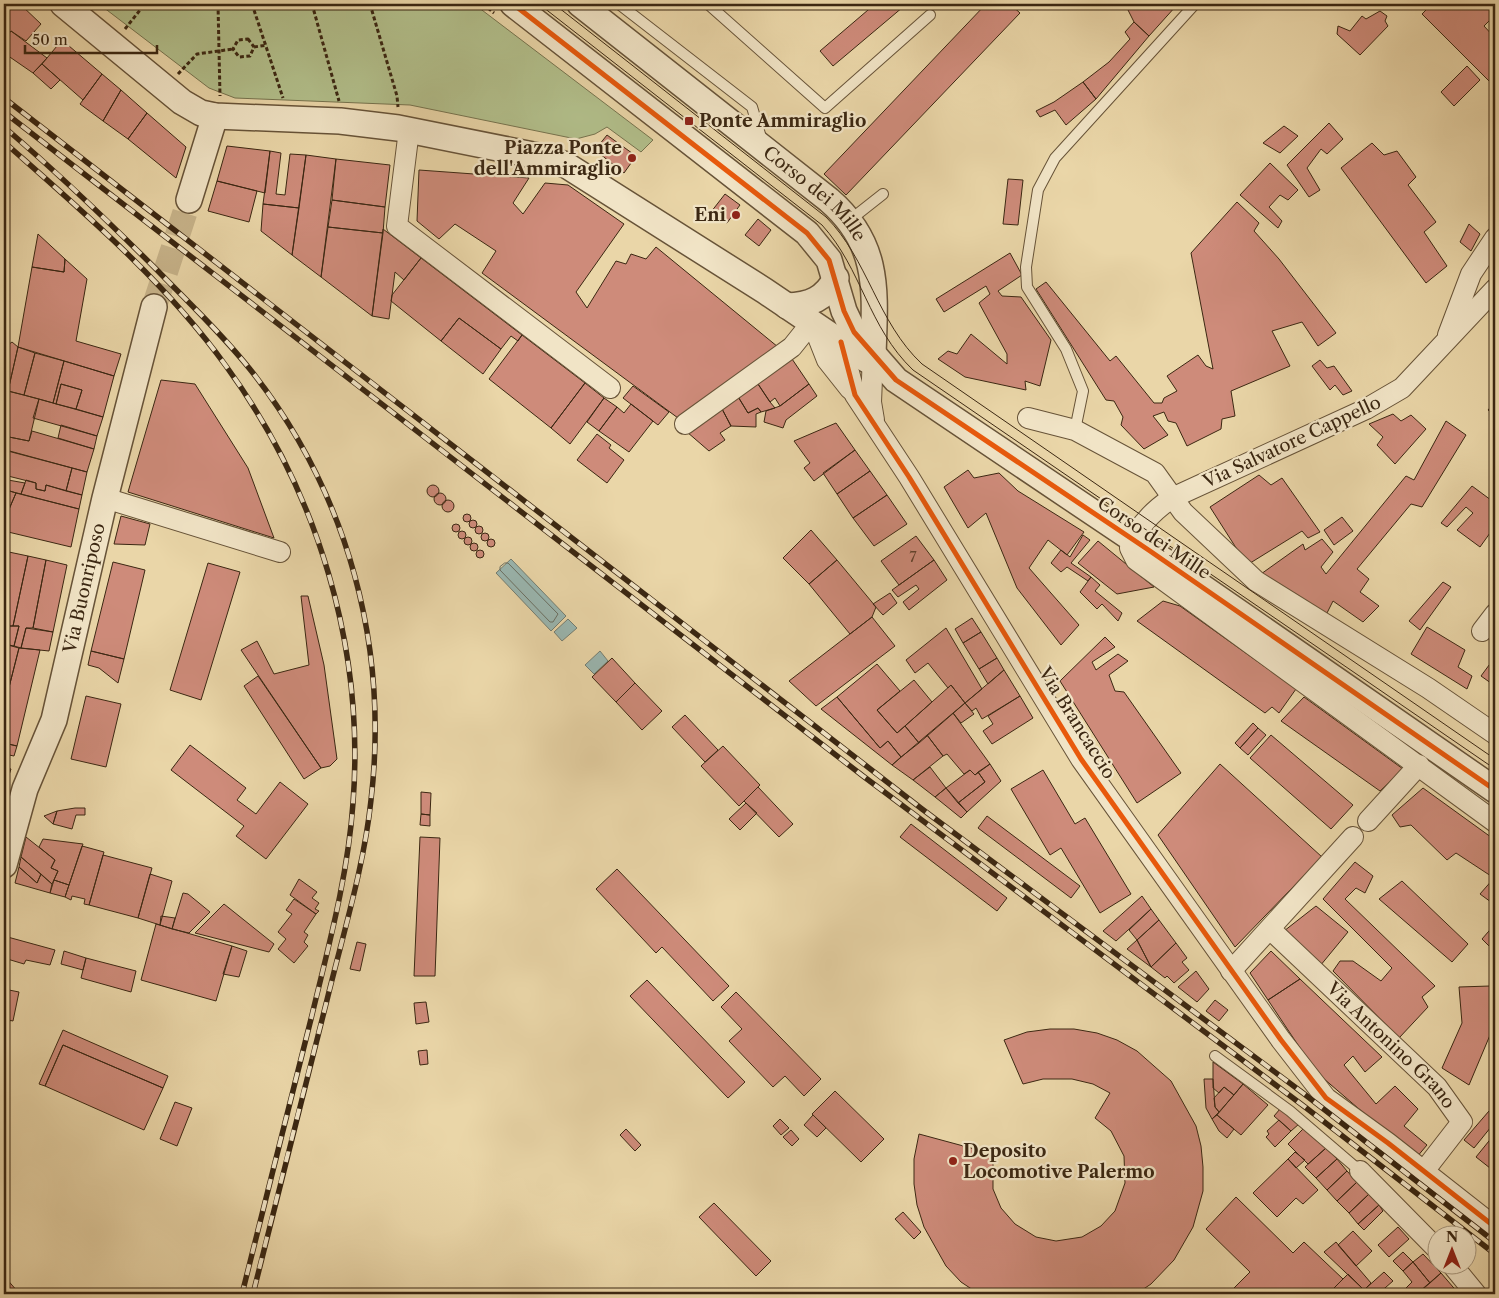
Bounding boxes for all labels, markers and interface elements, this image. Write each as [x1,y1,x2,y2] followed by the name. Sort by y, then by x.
[25,22,158,54] scale bar
[32,30,68,49] text: 50 m
[699,110,866,132] place label: Ponte Ammiraglio
[683,115,695,127] marker: Ponte Ammiraglio
[474,137,622,180] place label: Piazza Ponte dell'Ammiraglio
[759,141,871,245] street label: Corso dei Mille
[626,152,638,164] marker: Piazza Ponte dell'Ammiraglio
[694,204,727,226] place label: Eni
[730,209,742,221] marker: Eni
[1199,391,1384,493] street label: Via Salvatore Cappello
[1093,492,1215,584] street label: Corso dei Mille
[58,521,110,656] street label: Via Buonriposo
[909,547,917,566] house number: 7
[1033,662,1120,783] street label: Via Brancaccio
[1321,977,1460,1113] street label: Via Antonino Grano
[963,1140,1155,1183] place label: Deposito Locomotive Palermo
[947,1155,959,1167] marker: Deposito Locomotive Palermo
[1426,1226,1476,1276] north arrow
[1446,1228,1458,1246] text: N

